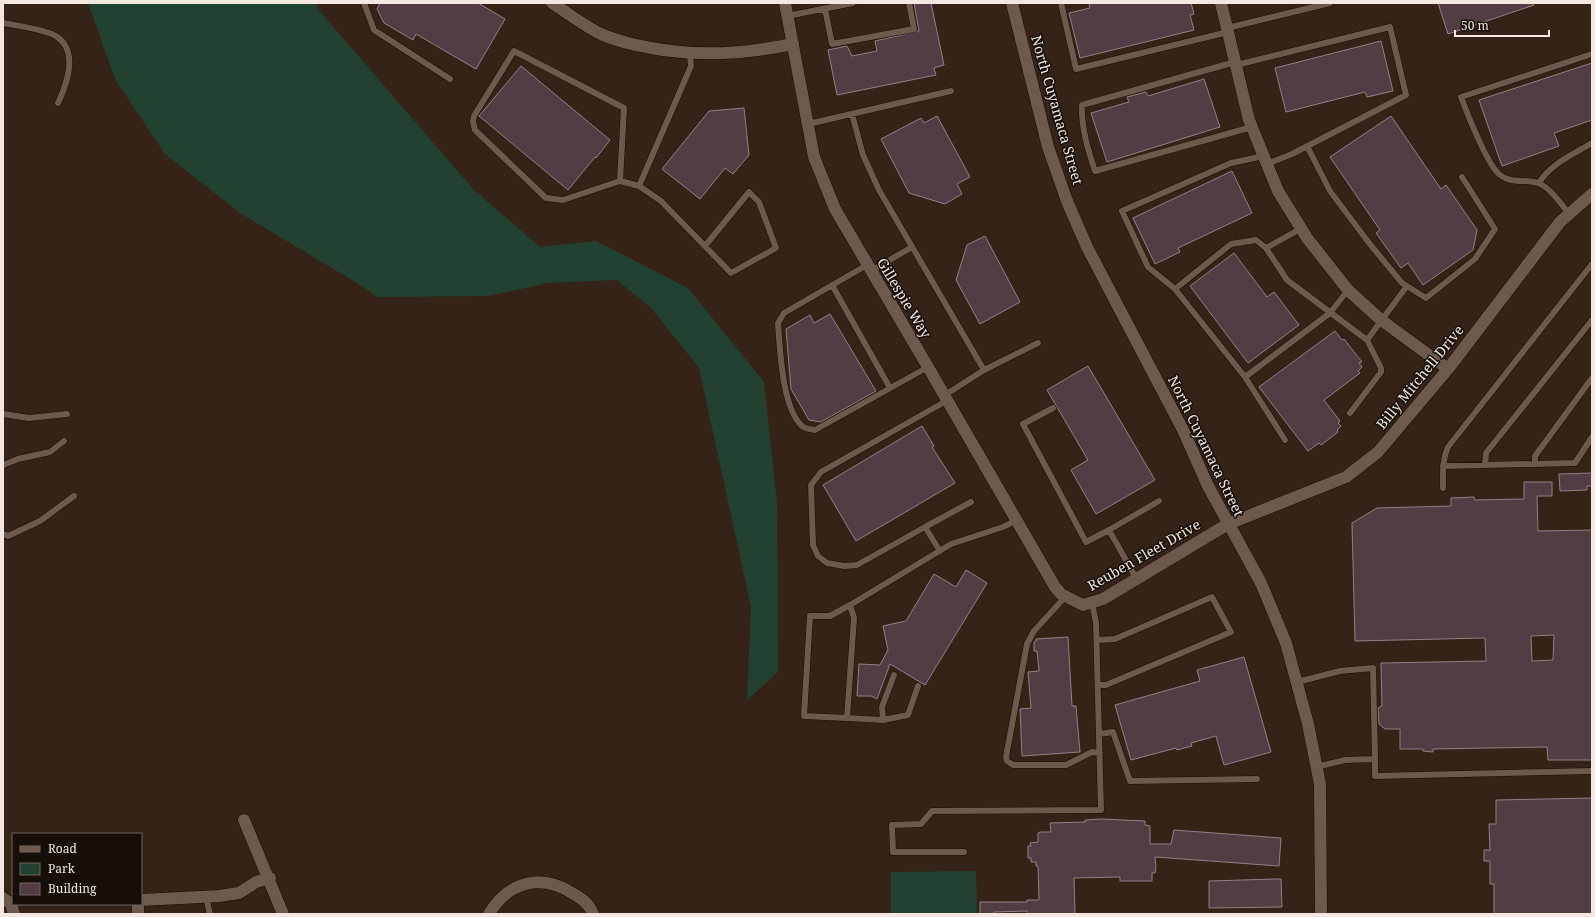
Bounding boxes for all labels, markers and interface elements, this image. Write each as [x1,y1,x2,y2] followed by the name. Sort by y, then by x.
[1455,12,1549,38] scale bar
[1461,17,1489,34] text: 50 m
[1027,33,1088,187] street label: North Cuyamaca Street
[873,254,936,341] street label: Gillespie Way
[1372,321,1468,433] street label: Billy Mitchell Drive
[1164,372,1249,520] street label: North Cuyamaca Street
[1084,515,1204,595] street label: Reuben Fleet Drive
[12,833,142,905] legend
[48,840,78,857] text: Road
[48,860,76,877] text: Park
[48,880,97,897] text: Building

